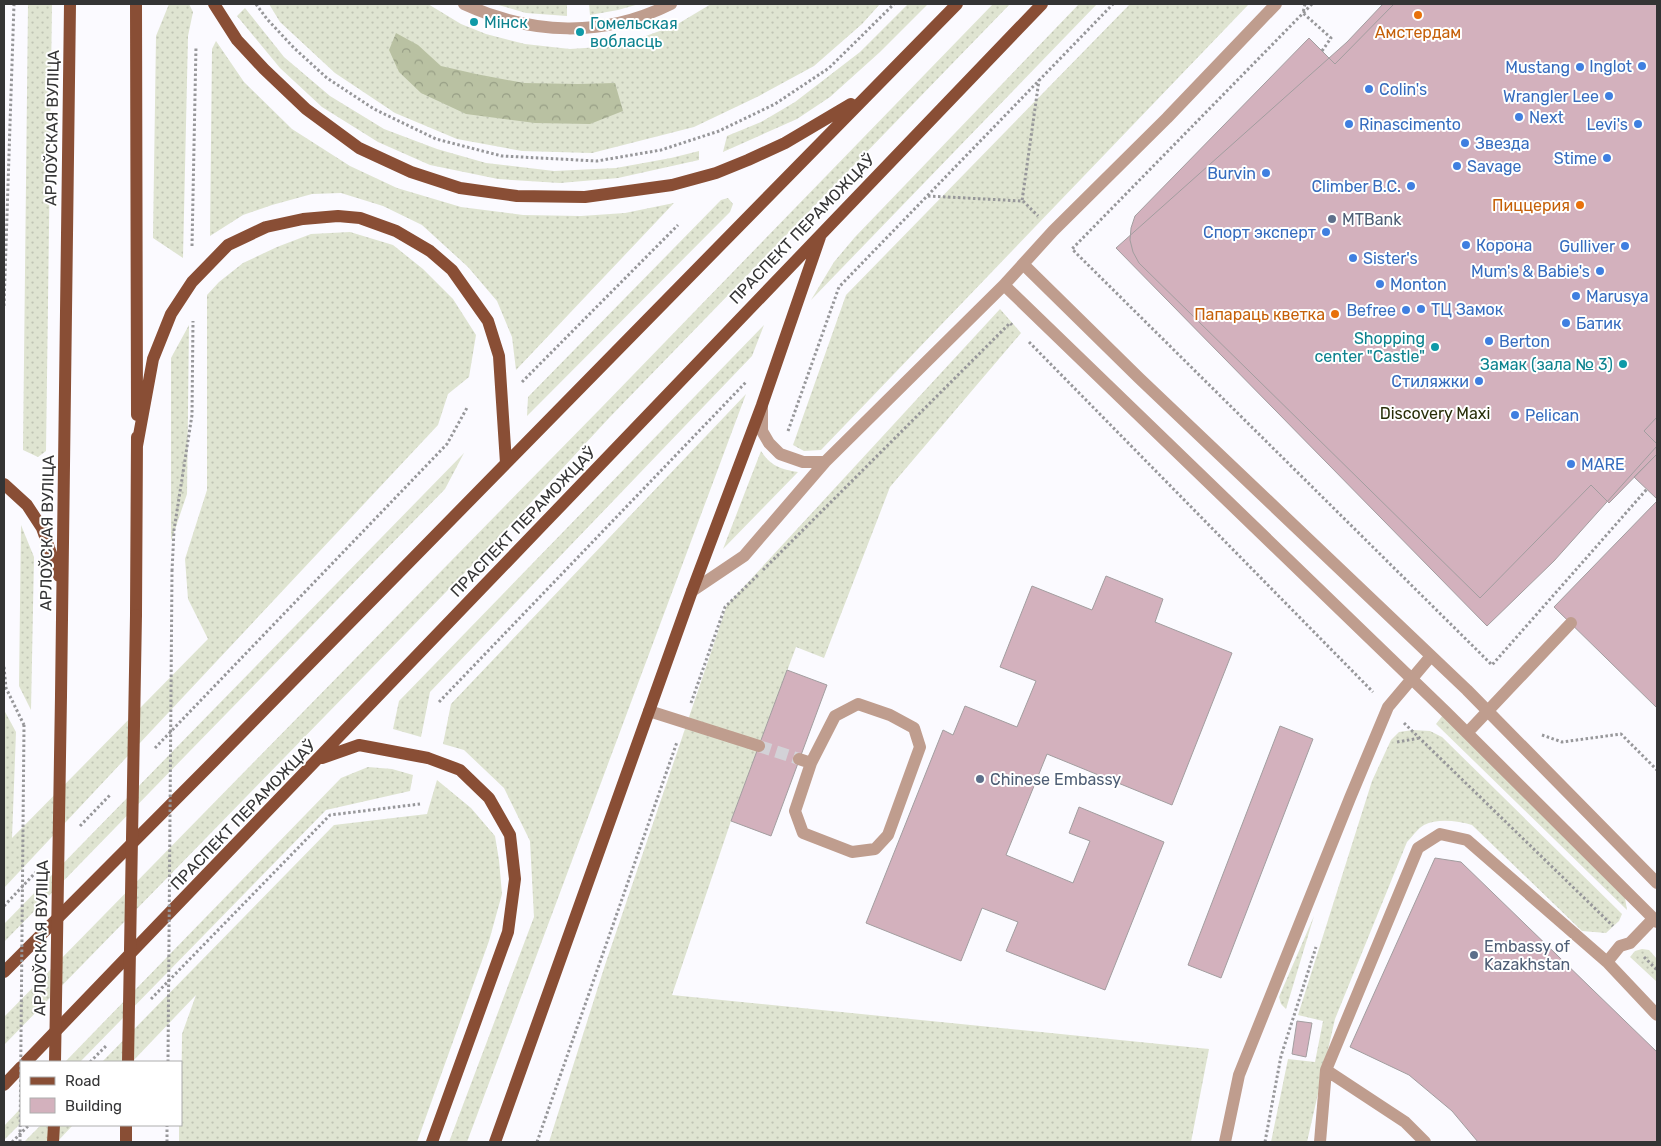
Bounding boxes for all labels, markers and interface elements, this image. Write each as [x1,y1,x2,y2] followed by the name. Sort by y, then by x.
[1412,9,1424,21] marker: Амстердам
[484,13,528,32] place label: Мінск
[590,14,678,51] place label: Гомельская вобласць
[468,16,480,28] marker: Мінск
[1375,23,1461,42] place label: Амстердам
[574,26,586,38] marker: Гомельская вобласць
[41,50,63,206] street label: АРЛОЎСКАЯ ВУЛІЦА
[1589,57,1632,76] place label: Inglot
[1505,58,1570,77] place label: Mustang
[1636,60,1648,72] marker: Inglot
[1574,61,1586,73] marker: Mustang
[1379,80,1427,99] place label: Colin's
[1363,83,1375,95] marker: Colin's
[1503,87,1599,106] place label: Wrangler Lee
[1603,90,1615,102] marker: Wrangler Lee
[1529,108,1564,127] place label: Next
[1513,111,1525,123] marker: Next
[1359,115,1461,134] place label: Rinascimento
[1586,115,1628,134] place label: Levi's
[1343,118,1355,130] marker: Rinascimento
[1632,118,1644,130] marker: Levi's
[1475,134,1530,153] place label: Звезда
[1459,137,1471,149] marker: Звезда
[1554,149,1597,168] place label: Stime
[725,150,879,308] street label: ПРАСПЕКТ ПЕРАМОЖЦАЎ
[1601,152,1613,164] marker: Stime
[1467,157,1522,176] place label: Savage
[1451,160,1463,172] marker: Savage
[1207,164,1256,183] place label: Burvin
[1260,167,1272,179] marker: Burvin
[1311,177,1401,196] place label: Climber B.C.
[1405,180,1417,192] marker: Climber B.C.
[1492,196,1570,215] place label: Пиццерия
[1574,199,1586,211] marker: Пиццерия
[1342,210,1402,229] place label: MTBank
[1326,213,1338,225] marker: MTBank
[1203,223,1316,242] place label: Спорт эксперт
[1320,226,1332,238] marker: Спорт эксперт
[1476,236,1532,255] place label: Корона
[1559,237,1615,256] place label: Gulliver
[1460,239,1472,251] marker: Корона
[1619,240,1631,252] marker: Gulliver
[1363,249,1418,268] place label: Sister's
[1347,252,1359,264] marker: Sister's
[1471,262,1590,281] place label: Mum's & Babie's
[1594,265,1606,277] marker: Mum's & Babie's
[1390,275,1447,294] place label: Monton
[1374,278,1386,290] marker: Monton
[1586,287,1648,306] place label: Marusya
[1570,290,1582,302] marker: Marusya
[1431,300,1504,319] place label: ТЦ Замок
[1346,301,1396,320] place label: Befree
[1415,303,1427,315] marker: ТЦ Замок
[1400,304,1412,316] marker: Befree
[1194,305,1325,324] place label: Папараць кветка
[1329,308,1341,320] marker: Папараць кветка
[1576,314,1622,333] place label: Батик
[1560,317,1572,329] marker: Батик
[1315,329,1425,366] place label: Shopping center "Castle"
[1499,332,1550,351] place label: Berton
[1483,335,1495,347] marker: Berton
[1429,341,1441,353] marker: Shopping center "Castle"
[1480,355,1613,374] place label: Замак (зала № 3)
[1617,358,1629,370] marker: Замак (зала № 3)
[1391,372,1469,391] place label: Стиляжки
[1473,375,1485,387] marker: Стиляжки
[1380,404,1490,423] park label: Discovery Maxi
[1525,406,1579,425] place label: Pelican
[1509,409,1521,421] marker: Pelican
[446,443,600,601] street label: ПРАСПЕКТ ПЕРАМОЖЦАЎ
[36,455,58,611] street label: АРЛОЎСКАЯ ВУЛІЦА
[1581,455,1625,474] place label: MARE
[1565,458,1577,470] marker: MARE
[166,736,320,894] street label: ПРАСПЕКТ ПЕРАМОЖЦАЎ
[990,770,1121,789] place label: Chinese Embassy
[974,773,986,785] marker: Chinese Embassy
[30,860,52,1016] street label: АРЛОЎСКАЯ ВУЛІЦА
[1484,937,1571,974] place label: Embassy of Kazakhstan
[1468,949,1480,961] marker: Embassy of Kazakhstan
[20,1061,182,1126] legend
[65,1072,101,1090] text: Road
[65,1097,122,1115] text: Building

